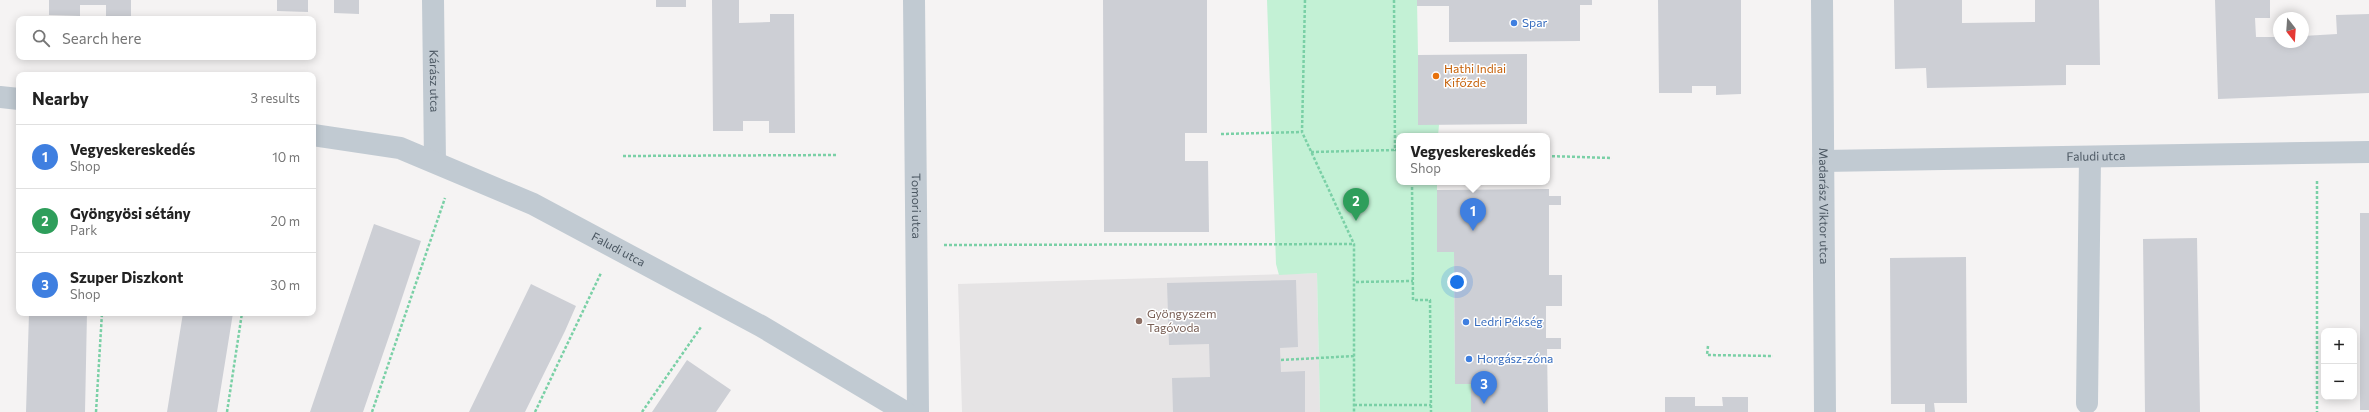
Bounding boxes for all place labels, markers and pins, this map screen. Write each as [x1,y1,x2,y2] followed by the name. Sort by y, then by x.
[1522,15,1547,29] place label: Spar
[1509,18,1519,28] marker: Spar
[1444,61,1506,89] place label: Hathi Indiai Kifőzde
[1431,71,1441,81] marker: Hathi Indiai Kifőzde
[1343,188,1369,221] pin: 2
[1460,198,1486,231] pin: 1
[1147,306,1216,334] place label: Gyöngyszem Tagóvoda
[1474,314,1543,328] place label: Ledri Pékség
[1134,316,1144,326] marker: Gyöngyszem Tagóvoda
[1461,317,1471,327] marker: Ledri Pékség
[1477,351,1553,365] place label: Horgász-zóna
[1464,354,1474,364] marker: Horgász-zóna
[1471,371,1497,404] pin: 3

